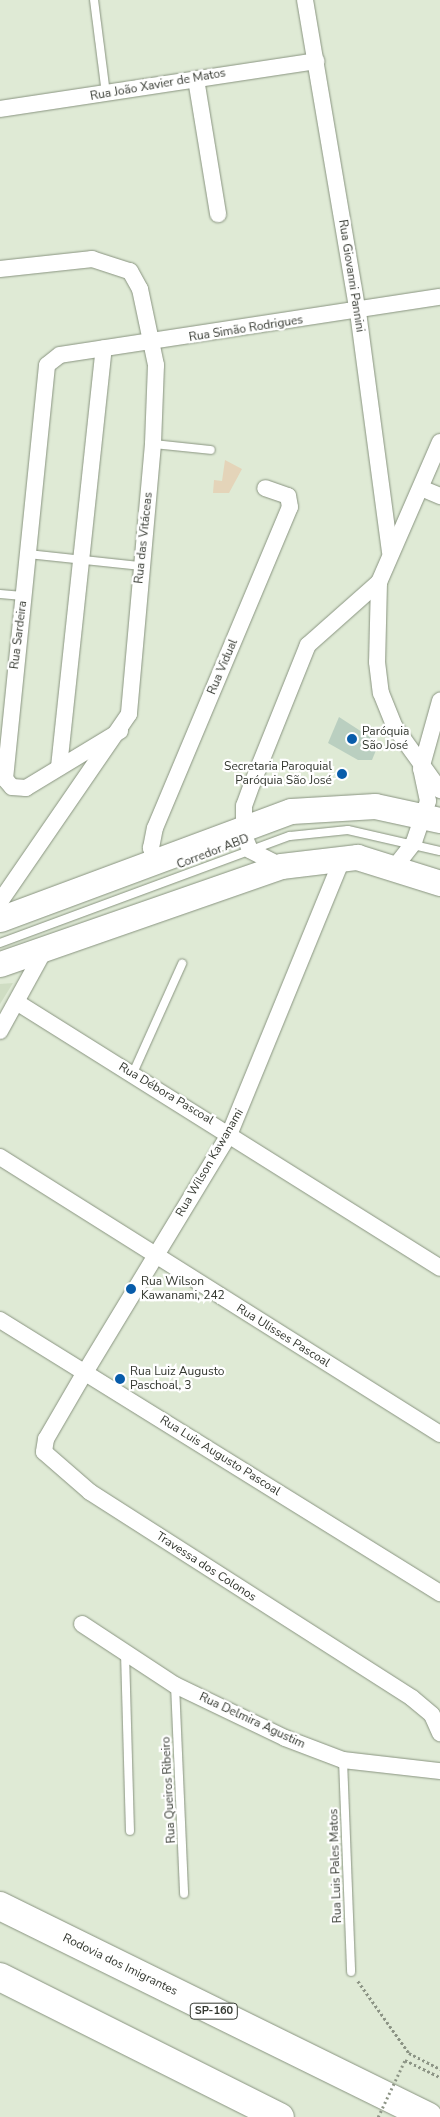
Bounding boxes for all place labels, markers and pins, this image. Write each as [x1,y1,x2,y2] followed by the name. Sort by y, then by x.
[362,725,409,753] place label: Paróquia São José
[346,733,358,745] marker: Paróquia São José
[224,760,332,788] place label: Secretaria Paroquial Paróquia São José
[336,768,348,780] marker: Secretaria Paroquial Paróquia São José
[141,1275,225,1303] place label: Rua Wilson Kawanami, 242
[125,1283,137,1295] marker: Rua Wilson Kawanami, 242
[130,1365,225,1393] place label: Rua Luiz Augusto Paschoal, 3
[114,1373,126,1385] marker: Rua Luiz Augusto Paschoal, 3

